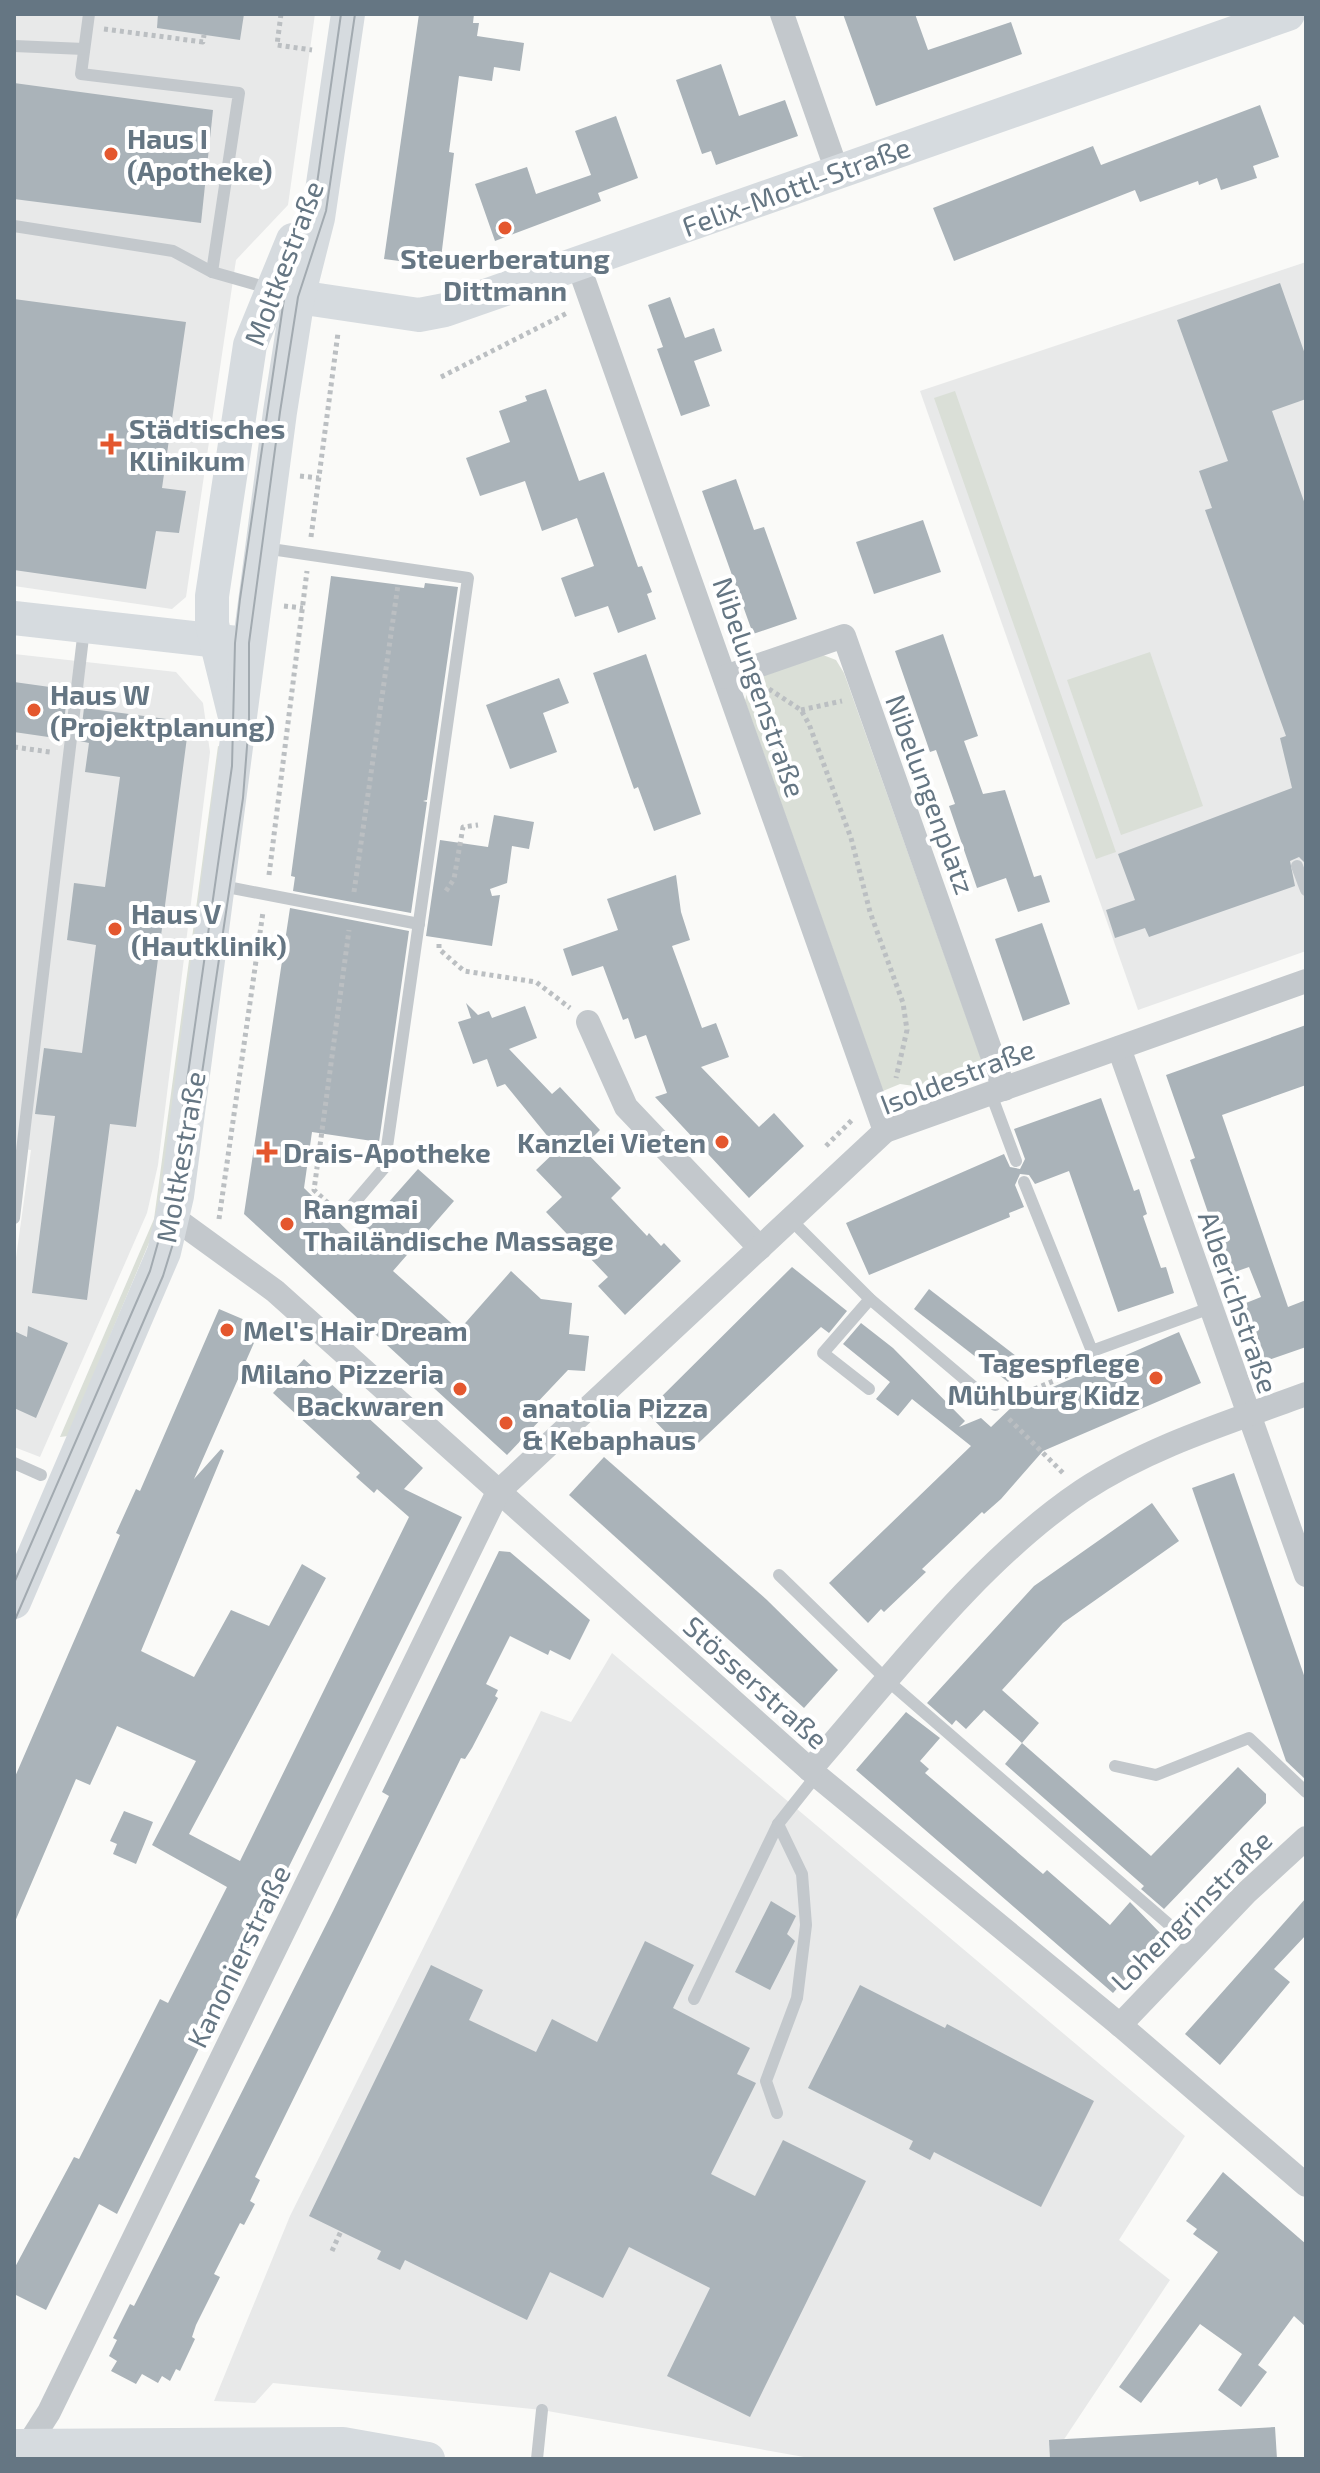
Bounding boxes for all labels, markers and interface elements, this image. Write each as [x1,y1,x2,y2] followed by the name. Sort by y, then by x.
[127,121,273,187] place label: Haus I (Apotheke)
[677,129,915,243] street label: Felix-Mottl-Straße
[102,145,120,163] marker: Haus I (Apotheke)
[236,176,330,350] street label: Moltkestraße
[496,219,514,237] marker: Steuerberatung Dittmann
[400,241,610,307] place label: Steuerberatung Dittmann
[129,411,285,477] place label: Städtisches Klinikum
[100,433,122,455] marker: Städtisches Klinikum
[706,573,814,801] street label: Nibelungenstraße
[50,677,275,743] place label: Haus W (Projektplanung)
[879,690,983,898] street label: Nibelungenplatz
[25,701,43,719] marker: Haus W (Projektplanung)
[131,896,287,962] place label: Haus V (Hautklinik)
[106,920,124,938] marker: Haus V (Hautklinik)
[875,1031,1039,1121] street label: Isoldestraße
[148,1069,212,1245] street label: Moltkestraße
[517,1125,706,1159] place label: Kanzlei Vieten
[713,1133,731,1151] marker: Kanzlei Vieten
[283,1135,491,1169] place label: Drais-Apotheke
[258,1143,276,1161] marker: Drais-Apotheke
[303,1191,614,1257] place label: Rangmai Thailändische Massage
[1192,1207,1286,1397] street label: Alberichstraße
[278,1215,296,1233] marker: Rangmai Thailändische Massage
[243,1313,468,1347] place label: Mel's Hair Dream
[218,1321,236,1339] marker: Mel's Hair Dream
[947,1345,1140,1411] place label: Tagespflege Mühlburg Kidz
[240,1356,444,1422] place label: Milano Pizzeria Backwaren
[1147,1369,1165,1387] marker: Tagespflege Mühlburg Kidz
[451,1380,469,1398] marker: Milano Pizzeria Backwaren
[522,1390,708,1456] place label: anatolia Pizza & Kebaphaus
[497,1414,515,1432] marker: anatolia Pizza & Kebaphaus
[677,1608,835,1756] street label: Stösserstraße
[1104,1823,1278,1997] street label: Lohengrinstraße
[179,1859,297,2053] street label: Kanonierstraße

